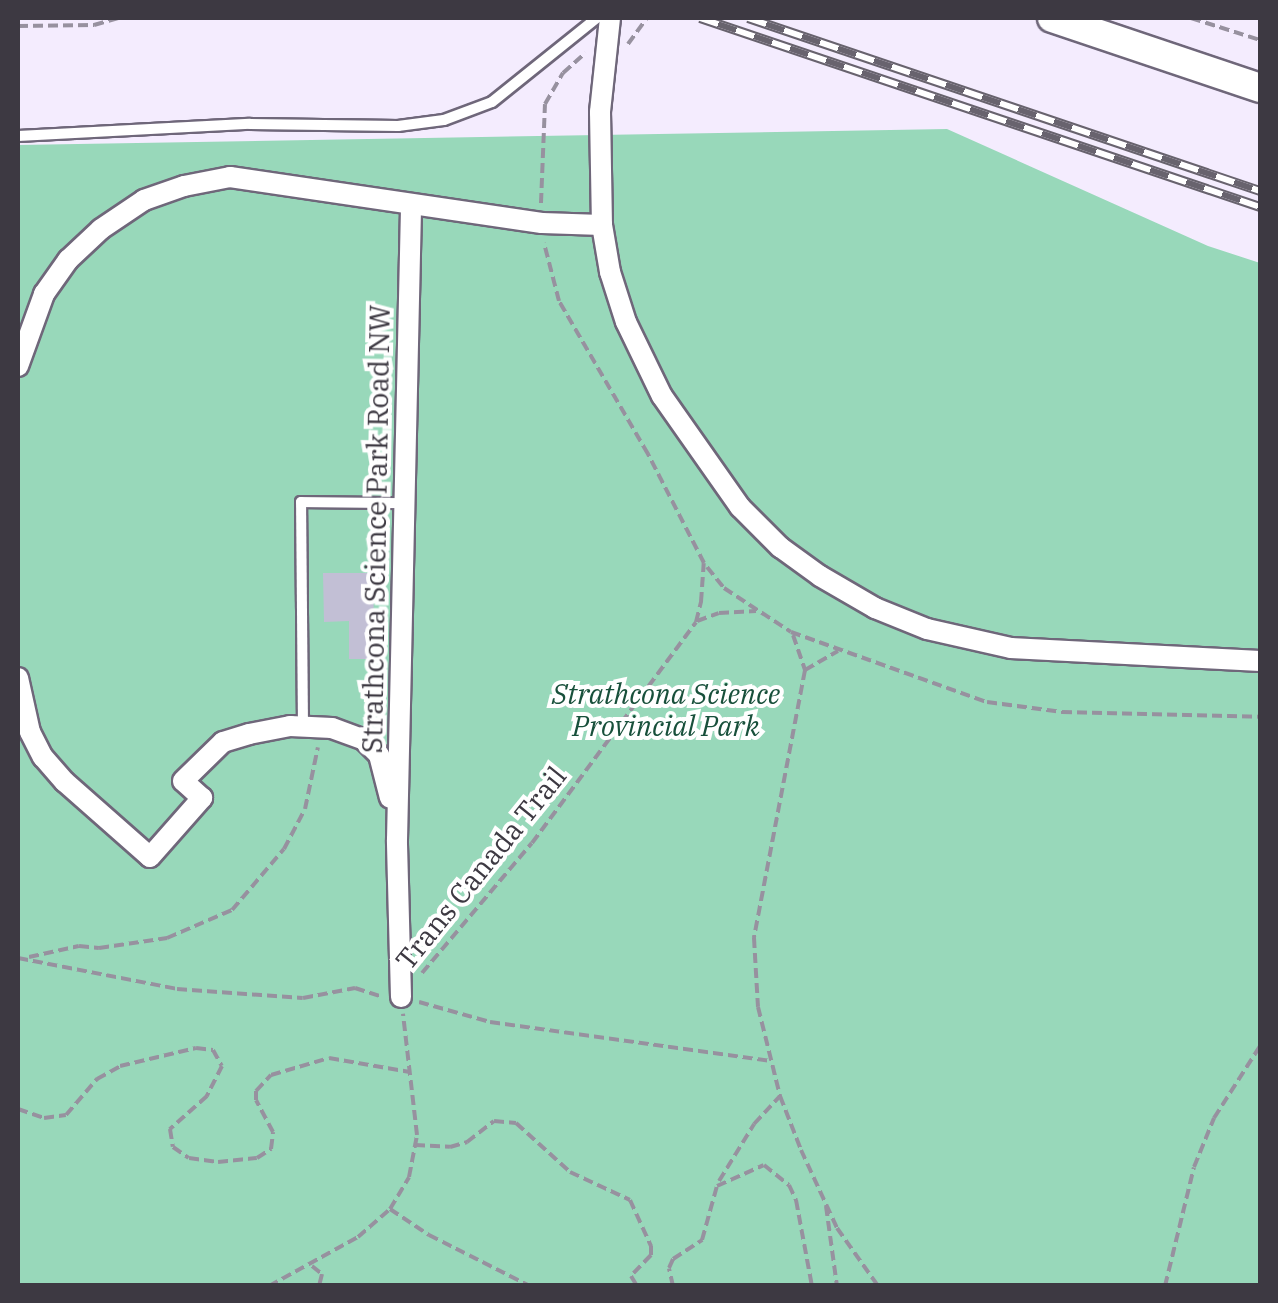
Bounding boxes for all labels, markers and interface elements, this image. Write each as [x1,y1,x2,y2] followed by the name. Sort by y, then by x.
[355,304,397,754] street label: Strathcona Science Park Road NW
[552,677,780,743] park label: Strathcona Science Provincial Park
[389,760,573,976] street label: Trans Canada Trail

